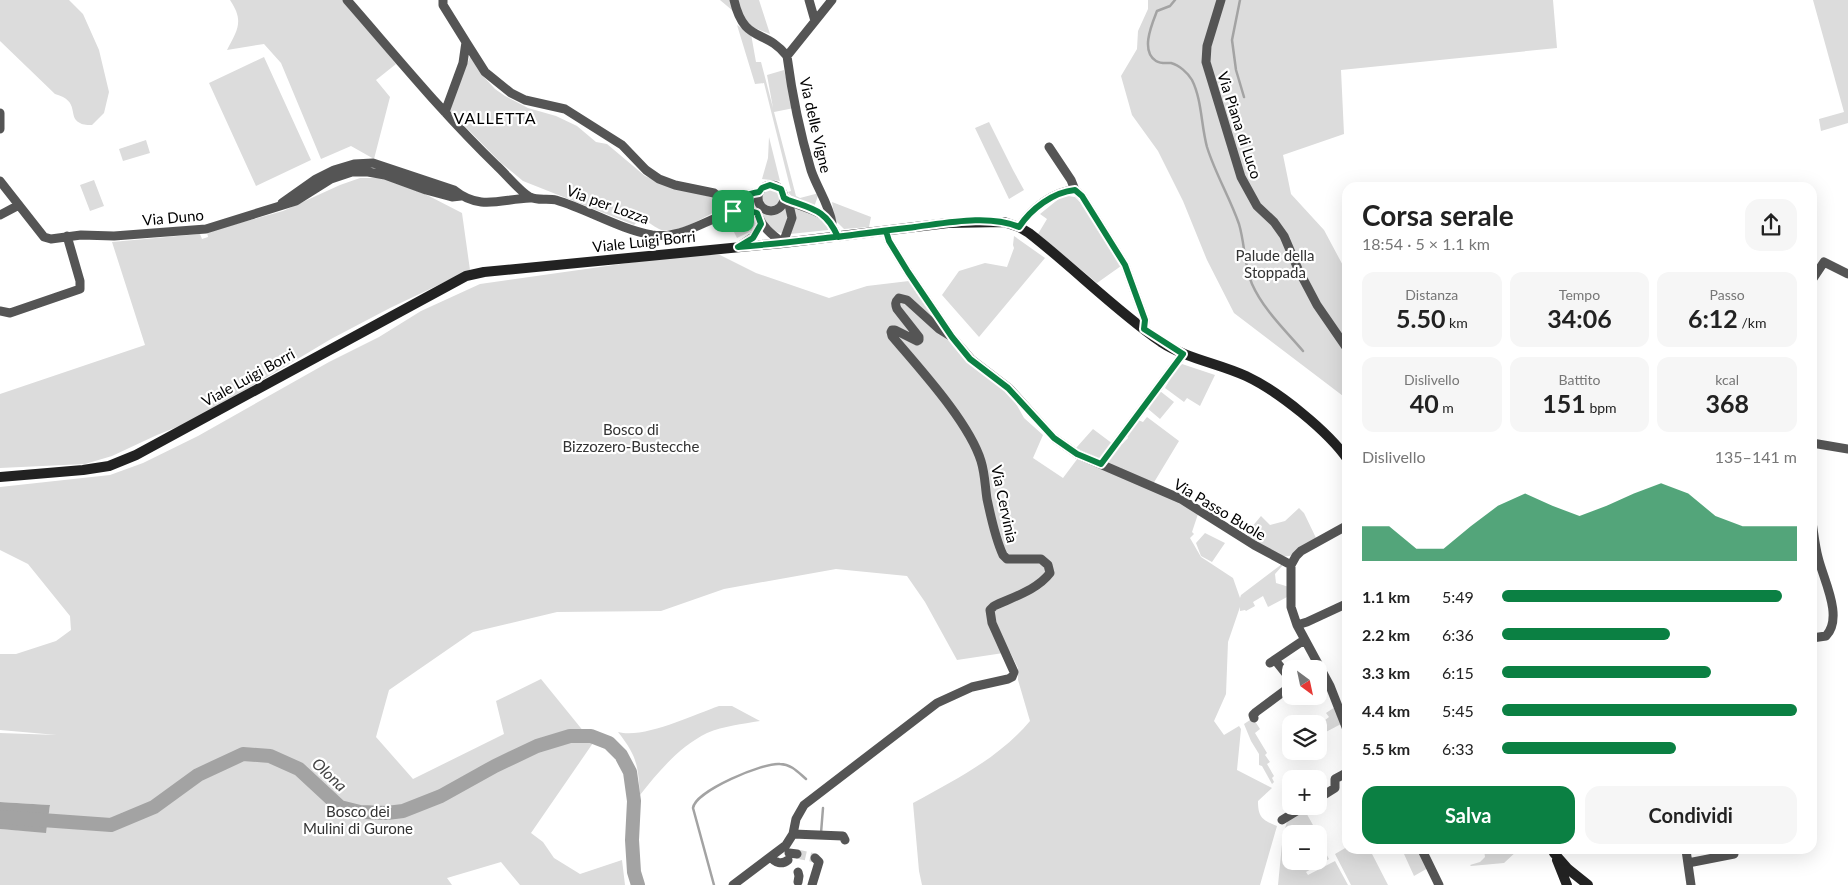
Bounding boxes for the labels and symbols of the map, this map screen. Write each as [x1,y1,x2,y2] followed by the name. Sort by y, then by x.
[1214,69,1266,181] street label: Via Piana di Luco
[796,75,836,175] street label: Via delle Vigne
[453,108,537,127] district label: VALLETTA
[564,181,652,227] street label: Via per Lozza
[712,190,754,232] pin
[142,205,204,229] street label: Via Duno
[592,227,696,255] street label: Viale Luigi Borri
[1235,246,1315,281] park label: Palude della Stoppada
[198,344,298,410] street label: Viale Luigi Borri
[563,420,699,455] park label: Bosco di Bizzozero-Bustecche
[988,463,1022,545] street label: Via Cervinia
[1171,474,1269,544] street label: Via Passo Buole
[1282,660,1328,705] north arrow
[309,753,351,795] water label: Olona
[303,802,413,837] park label: Bosco dei Mulini di Gurone

